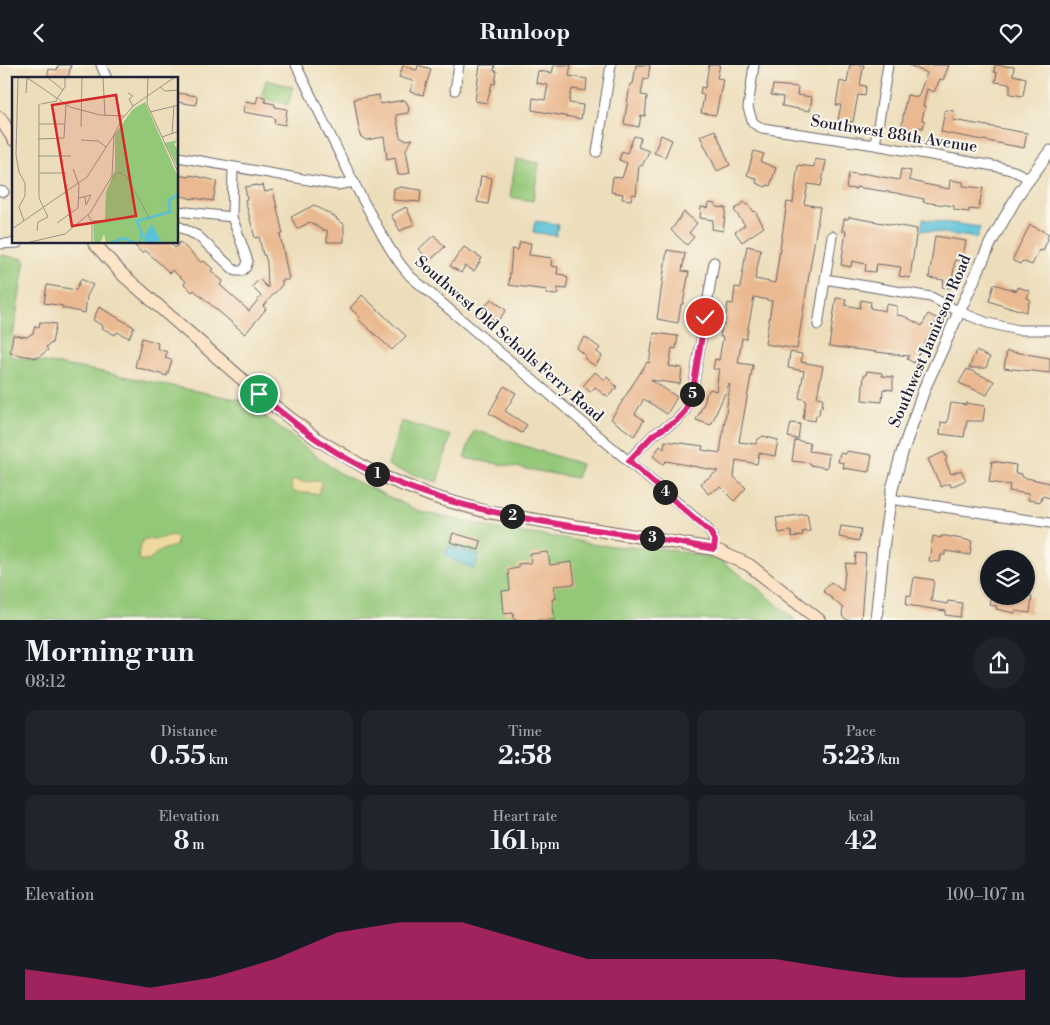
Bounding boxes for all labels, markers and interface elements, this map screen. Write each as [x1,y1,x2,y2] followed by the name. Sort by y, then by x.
[25,19,53,47] icon: back
[480,19,570,46] text: Runloop
[997,19,1025,47] icon: heart
[12,77,179,244] inset map
[809,111,979,157] street label: Southwest 88th Avenue
[411,252,607,426] street label: Southwest Old Scholls Ferry Road
[884,252,976,430] street label: Southwest Jamieson Road
[684,296,726,338] pin
[691,303,719,331] icon: check
[238,373,280,415] pin
[245,380,273,408] icon: arrive
[680,381,704,407] pin: 5
[688,385,697,403] text: 5
[364,461,390,487] pin: 1
[374,465,381,483] text: 1
[652,479,678,505] pin: 4
[661,483,670,501] text: 4
[500,503,524,529] pin: 2
[508,507,517,525] text: 2
[640,525,664,551] pin: 3
[648,529,657,547] text: 3
[980,550,1035,605] map controls
[980,550,1035,605] button: layers
[25,635,194,670] text: Morning run
[973,637,1025,689] button: share
[25,672,65,692] text: 08:12
[161,723,217,741] text: Distance
[508,723,542,741] text: Time
[846,723,876,741] text: Pace
[150,741,206,772] text: 0.55
[498,741,552,772] text: 2:58
[822,741,875,772] text: 5:23
[206,751,228,769] text: km
[875,751,900,769] text: /km
[159,808,219,826] text: Elevation
[493,808,557,826] text: Heart rate
[848,808,874,826] text: kcal
[173,826,189,857] text: 8
[490,826,528,857] text: 161
[845,826,877,857] text: 42
[189,836,205,854] text: m
[528,836,560,854] text: bpm
[25,885,94,905] text: Elevation
[947,885,1025,905] text: 100–107 m

